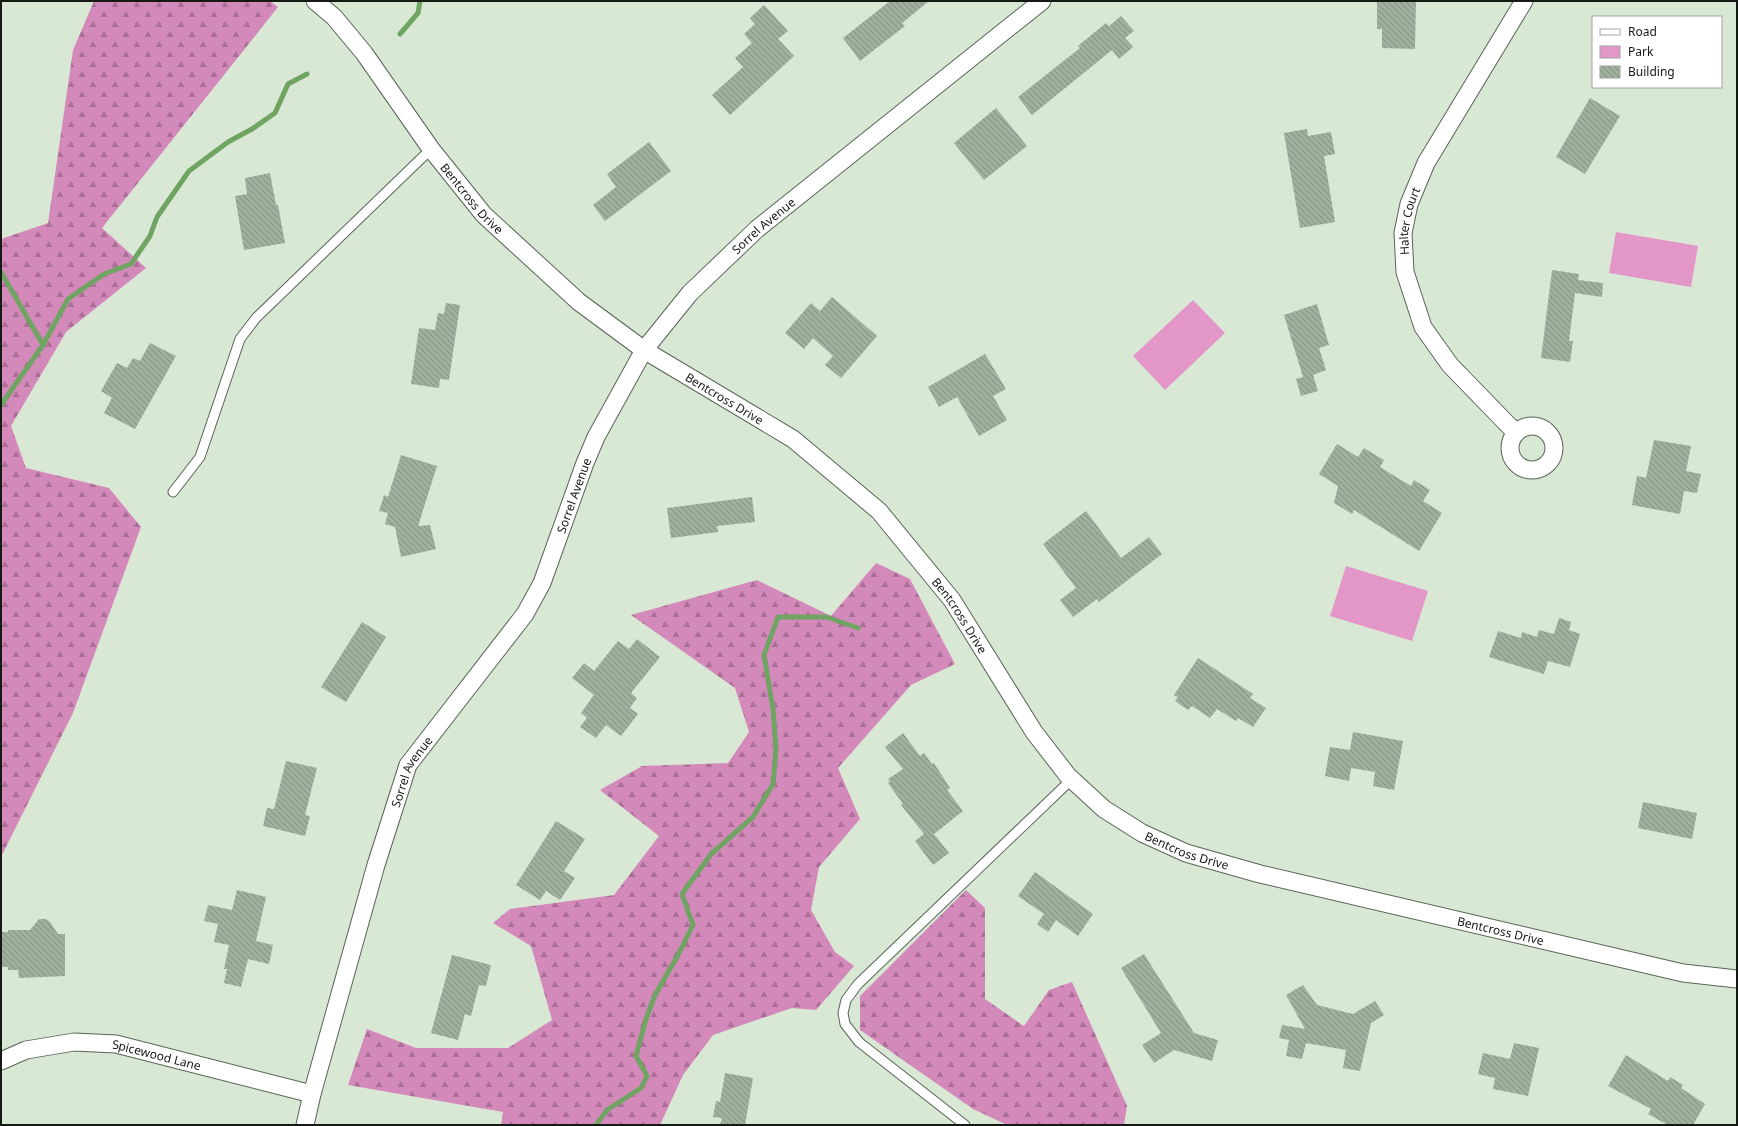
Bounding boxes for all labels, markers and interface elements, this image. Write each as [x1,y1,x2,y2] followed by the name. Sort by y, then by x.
[1592,16,1722,88] legend
[1628,23,1657,40] text: Road
[1628,43,1654,60] text: Park
[1628,63,1675,80] text: Building
[437,159,507,238] street label: Bentcross Drive
[1394,184,1424,255] street label: Halter Court
[728,193,799,257] street label: Sorrel Avenue
[682,368,767,428] street label: Bentcross Drive
[552,455,595,535] street label: Sorrel Avenue
[928,574,992,657] street label: Bentcross Drive
[387,732,436,809] street label: Sorrel Avenue
[1142,827,1231,873] street label: Bentcross Drive
[1456,912,1546,949] street label: Bentcross Drive
[112,1035,203,1074] street label: Spicewood Lane

